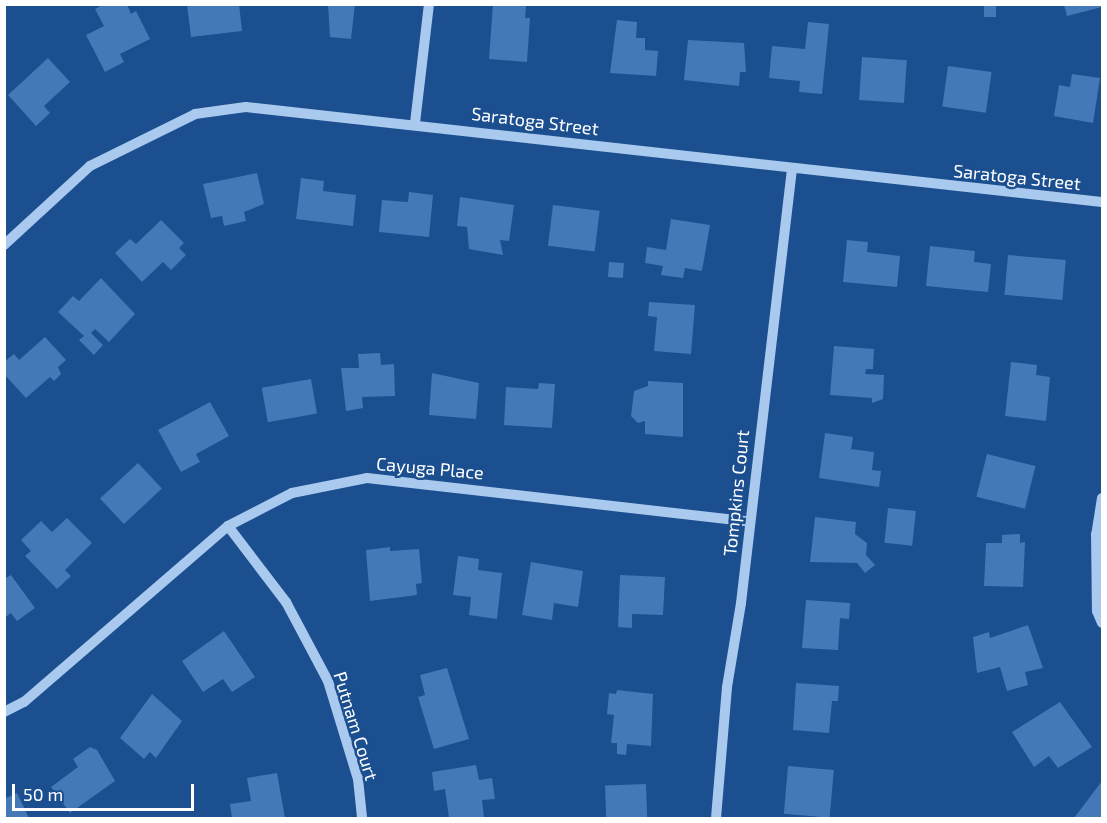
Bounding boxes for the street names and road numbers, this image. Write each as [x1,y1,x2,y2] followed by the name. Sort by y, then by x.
[470,102,600,140] street label: Saratoga Street
[952,160,1082,194] street label: Saratoga Street
[719,429,753,557] street label: Tompkins Court
[375,453,485,483] street label: Cayuga Place
[329,669,383,783] street label: Putnam Court

